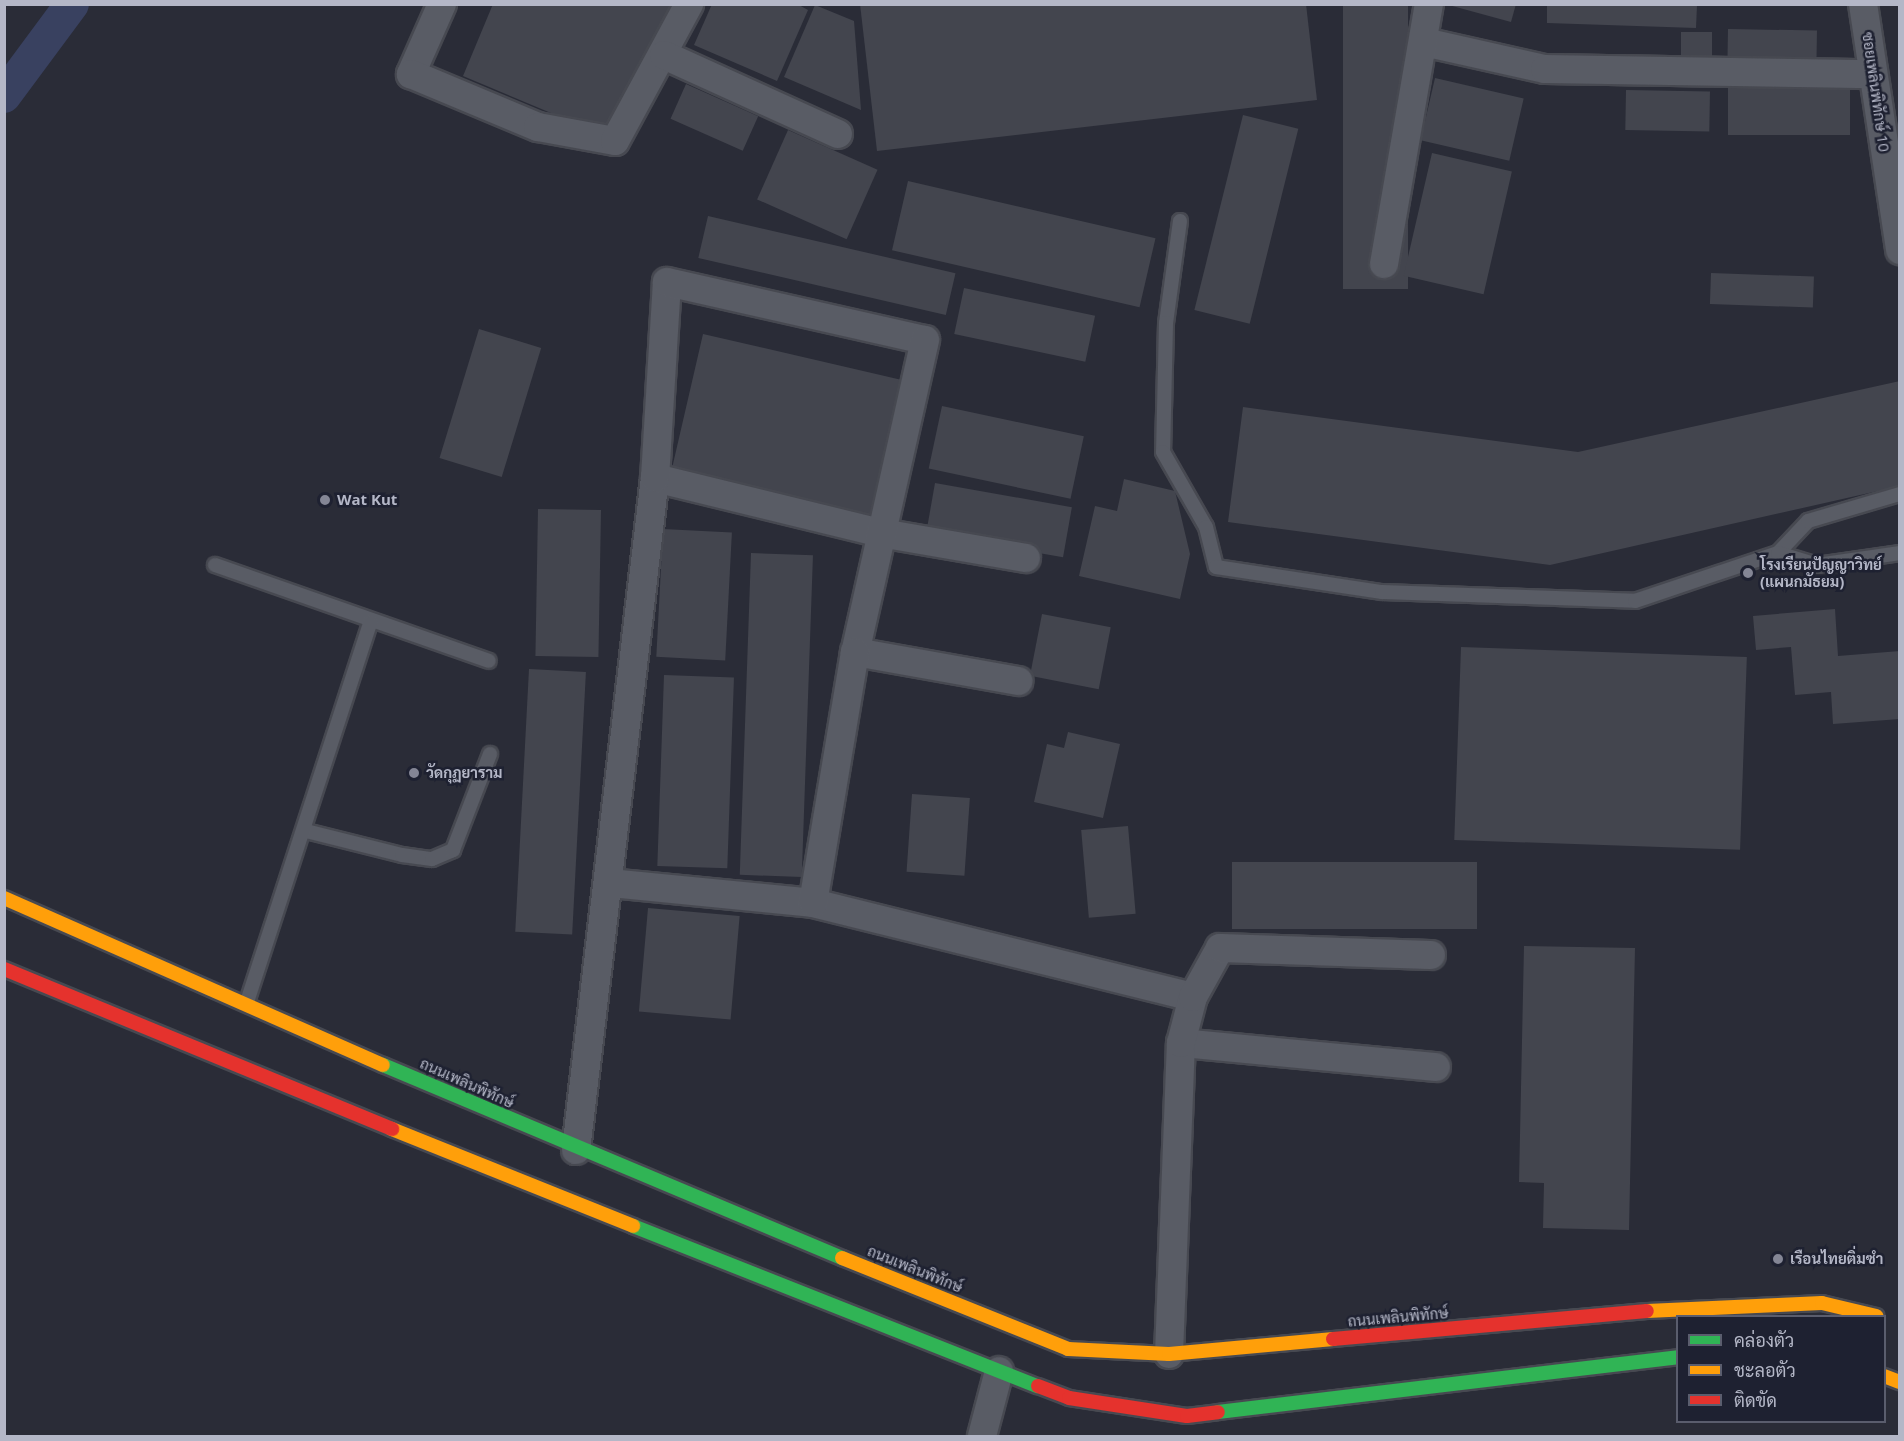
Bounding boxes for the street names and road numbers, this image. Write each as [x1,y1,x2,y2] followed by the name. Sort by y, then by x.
[1859,31,1893,153] street label: ซอยเพลินพิทักษ์ 10
[417,1054,517,1112] street label: ถนนเพลินพิทักษ์
[865,1242,965,1296] street label: ถนนเพลินพิทักษ์
[1347,1304,1449,1330] street label: ถนนเพลินพิทักษ์

